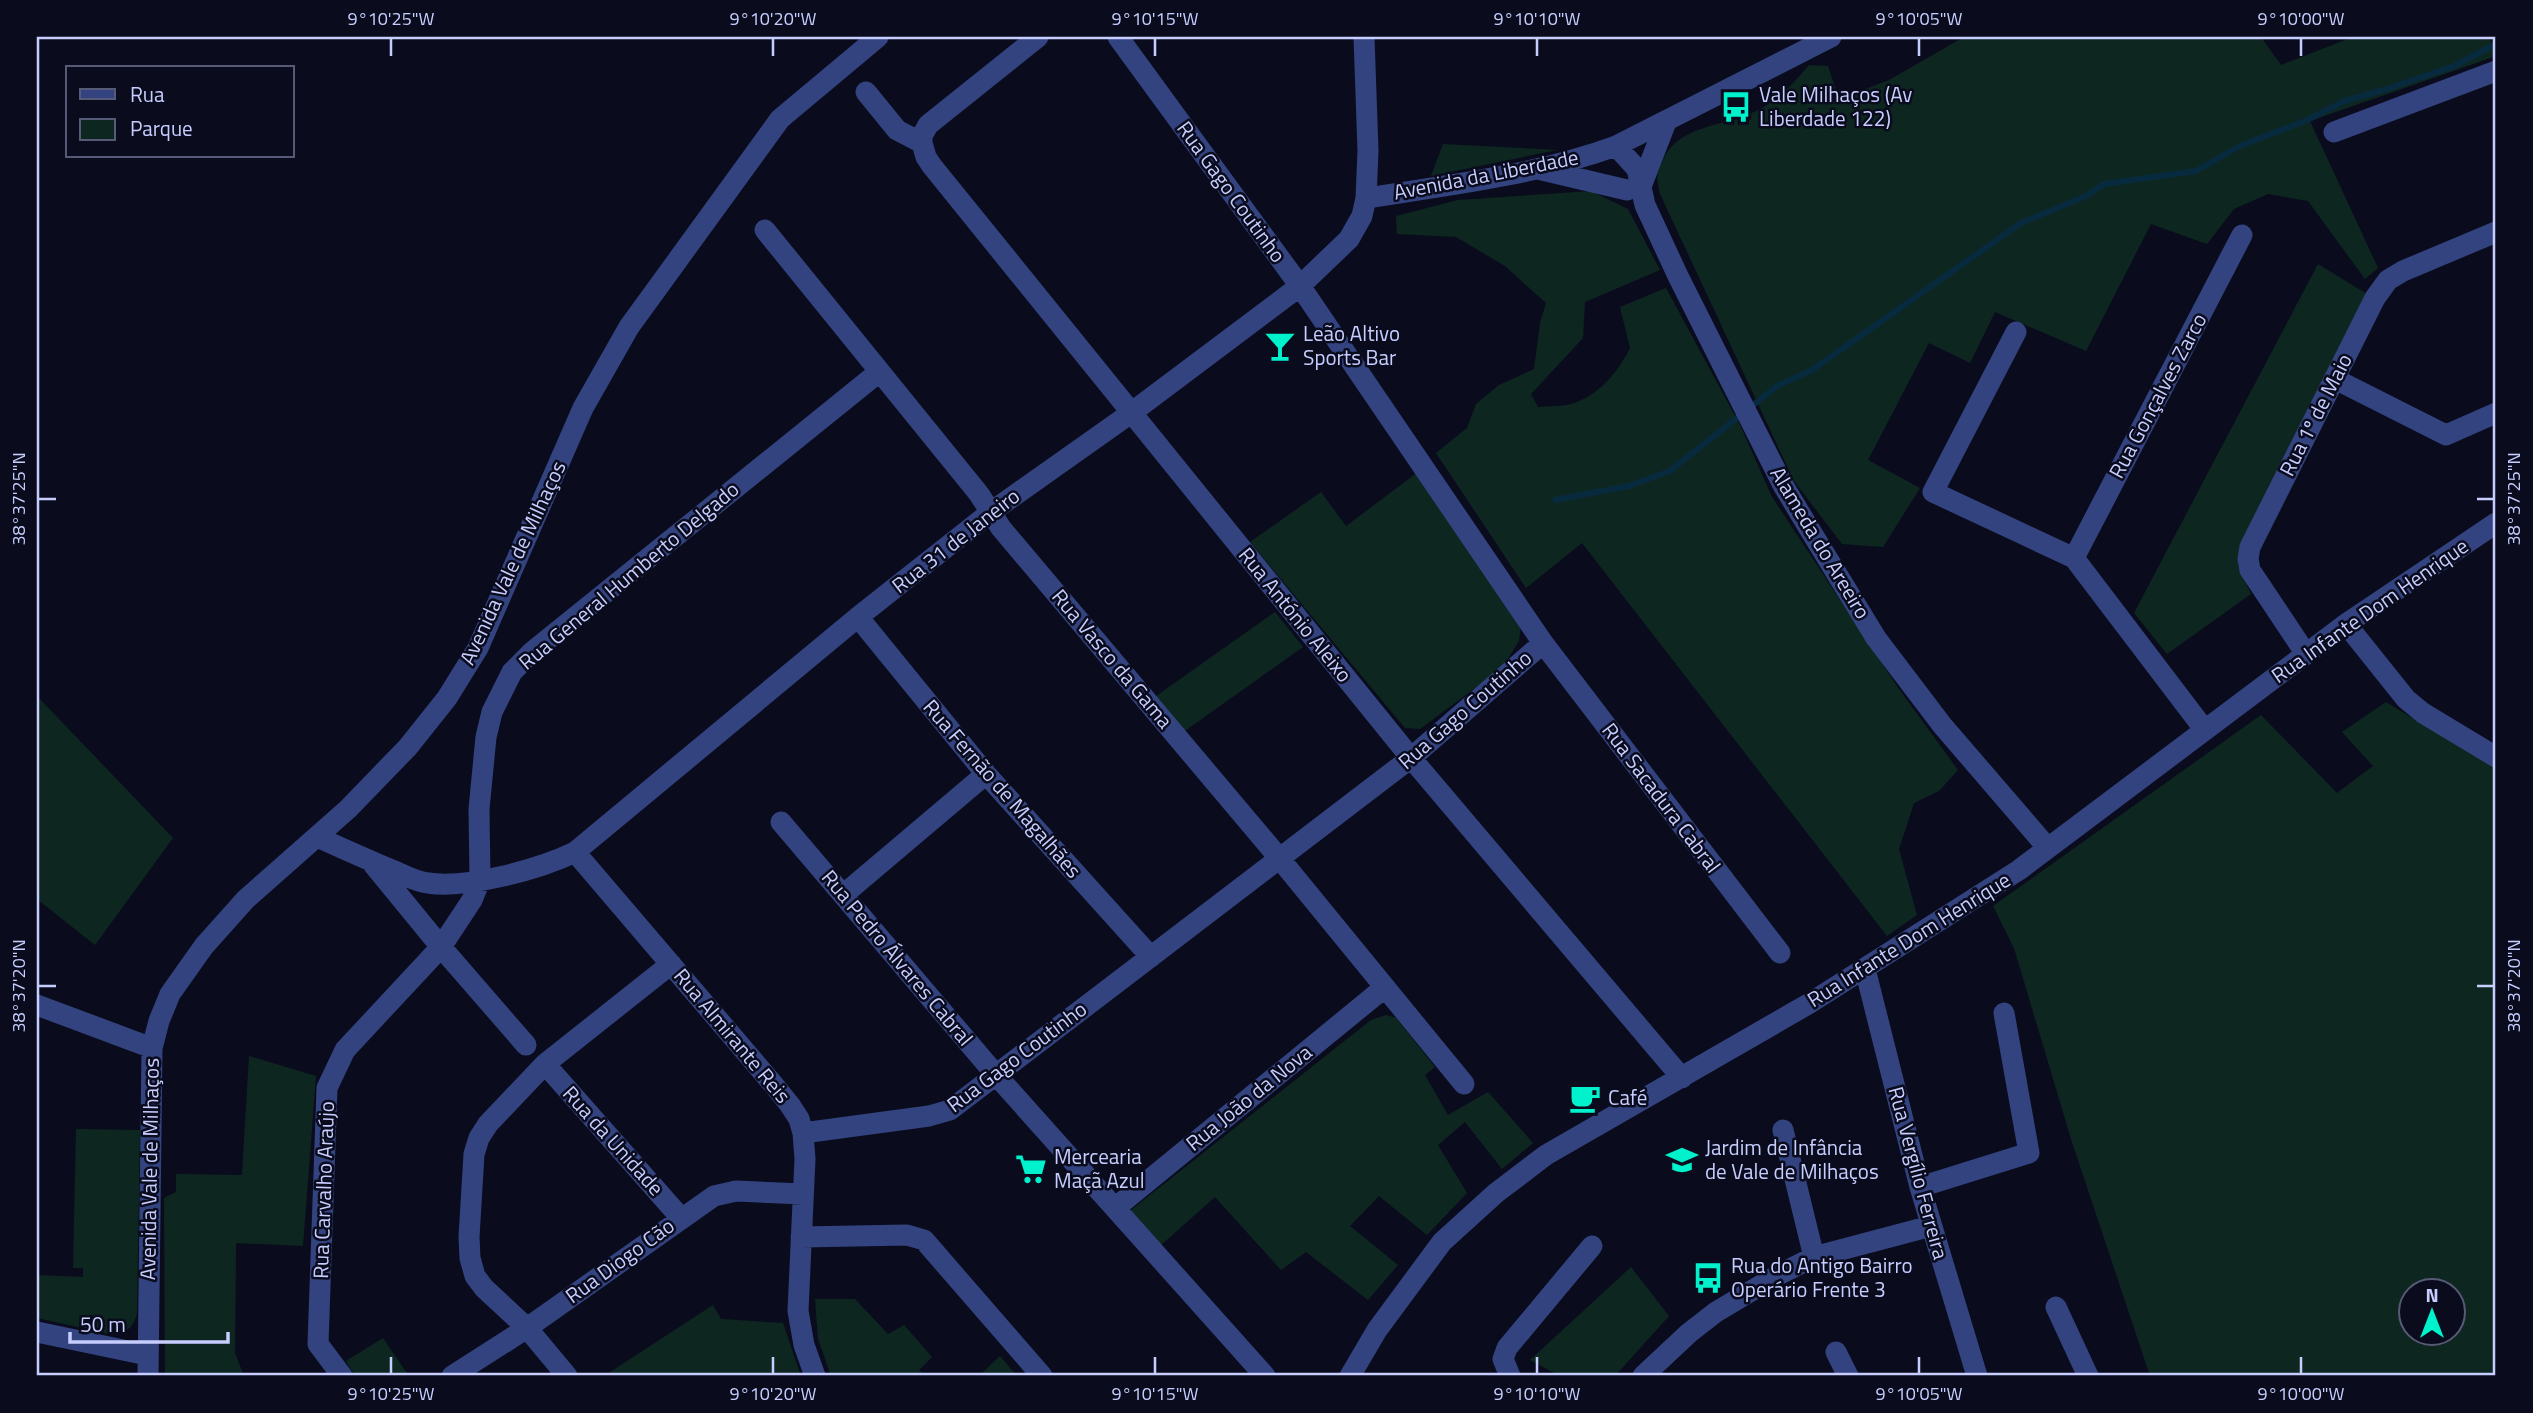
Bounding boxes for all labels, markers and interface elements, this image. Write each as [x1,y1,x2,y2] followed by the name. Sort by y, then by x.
[348,5,434,32] text: 9°10'25"W
[730,5,816,32] text: 9°10'20"W
[1112,5,1198,32] text: 9°10'15"W
[1494,5,1580,32] text: 9°10'10"W
[1876,5,1962,32] text: 9°10'05"W
[2258,5,2344,32] text: 9°10'00"W
[66,66,294,158] legend
[130,78,165,110] text: Rua
[1759,78,1912,134] place label: Vale Milhaços (Av Liberdade 122)
[1719,90,1753,124] bus stop icon: Vale Milhaços (Av Liberdade 122)
[130,112,193,144] text: Parque
[1169,114,1294,269] street label: Rua Gago Coutinho
[1391,140,1581,208] street label: Avenida da Liberdade
[2100,307,2214,484] street label: Rua Gonçalves Zarco
[1303,317,1400,373] place label: Leão Altivo Sports Bar
[1263,329,1297,363] bar icon: Leão Altivo Sports Bar
[2270,348,2360,481] street label: Rua 1º de Maio
[5,452,32,546] text: 38°37'25"N
[2500,452,2527,546] text: 38°37'25"N
[451,455,574,670] street label: Avenida Vale de Milhaços
[1763,460,1879,625] street label: Alameda do Areeiro
[511,473,746,677] street label: Rua General Humberto Delgado
[885,480,1026,600] street label: Rua 31 de Janeiro
[2264,530,2475,690] street label: Rua Infante Dom Henrique
[1231,540,1360,689] street label: Rua António Aleixo
[1045,582,1181,736] street label: Rua Vasco da Gama
[1390,642,1538,776] street label: Rua Gago Coutinho
[916,692,1090,885] street label: Rua Fernão de Magalhães
[1595,715,1729,879] street label: Rua Sacadura Cabral
[814,862,981,1052] street label: Rua Pedro Álvares Cabral
[1801,863,2016,1015] street label: Rua Infante Dom Henrique
[5,939,32,1033] text: 38°37'20"N
[2500,939,2527,1033] text: 38°37'20"N
[667,961,799,1110] street label: Rua Almirante Reis
[940,993,1093,1120] street label: Rua Gago Coutinho
[1178,1036,1319,1158] street label: Rua João da Nova
[131,1058,167,1280] street label: Avenida Vale de Milhaços
[556,1078,672,1202] street label: Rua da Unidade
[1568,1081,1602,1115] cafe icon: Café
[1608,1081,1647,1113] place label: Café
[1881,1083,1958,1263] street label: Rua Vergílio Ferreira
[304,1101,342,1279] street label: Rua Carvalho Araújo
[1705,1131,1879,1187] place label: Jardim de Infância de Vale de Milhaços
[1054,1140,1145,1196] place label: Mercearia Maçã Azul
[1665,1143,1699,1177] school or university icon: Jardim de Infância de Vale de Milhaços
[1014,1152,1048,1186] supermarket icon: Mercearia Maçã Azul
[558,1210,681,1311] street label: Rua Diogo Cão
[1731,1249,1913,1305] place label: Rua do Antigo Bairro Operário Frente 3
[1691,1261,1725,1295] bus stop icon: Rua do Antigo Bairro Operário Frente 3
[2396,1276,2466,1346] north arrow
[2425,1280,2439,1309] text: N
[70,1301,228,1345] scale bar
[80,1308,126,1340] text: 50 m
[348,1380,434,1407] text: 9°10'25"W
[730,1380,816,1407] text: 9°10'20"W
[1112,1380,1198,1407] text: 9°10'15"W
[1494,1380,1580,1407] text: 9°10'10"W
[1876,1380,1962,1407] text: 9°10'05"W
[2258,1380,2344,1407] text: 9°10'00"W

